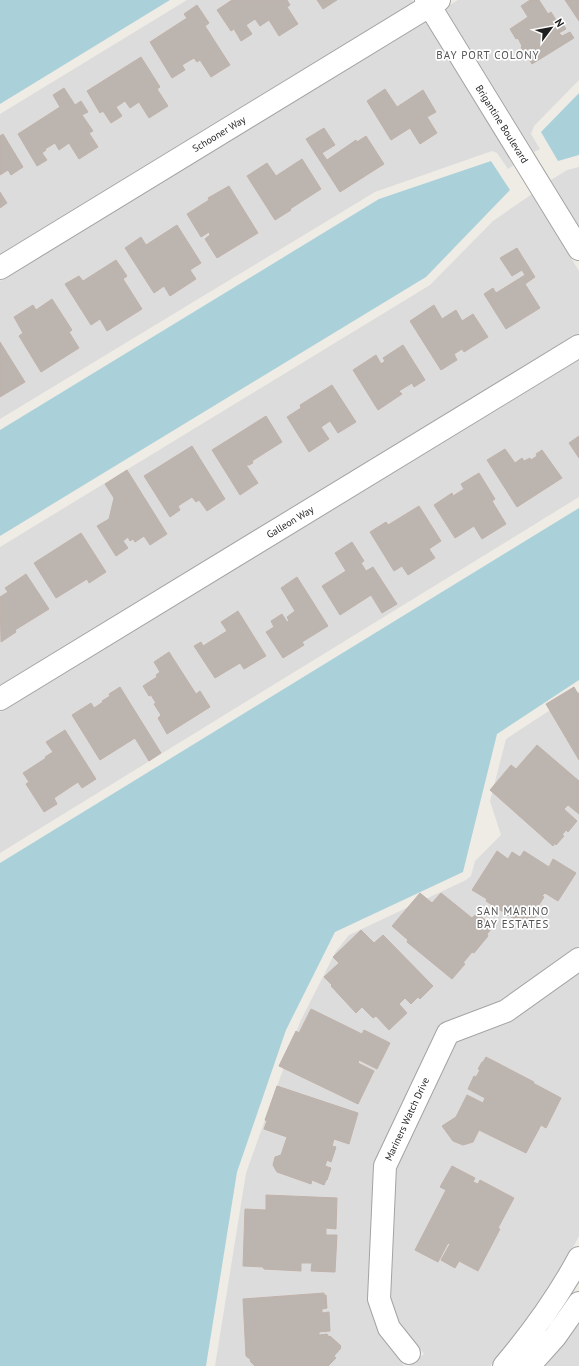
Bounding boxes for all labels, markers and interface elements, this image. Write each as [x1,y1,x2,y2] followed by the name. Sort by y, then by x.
[531,8,571,48] north arrow
[552,16,567,29] text: N
[436,48,540,62] district label: BAY PORT COLONY
[473,82,531,166] street label: Brigantine Boulevard
[190,113,248,155] street label: Schooner Way
[264,503,316,541] street label: Galleon Way
[477,904,549,931] district label: SAN MARINO BAY ESTATES
[382,1075,432,1163] street label: Mariners Watch Drive

